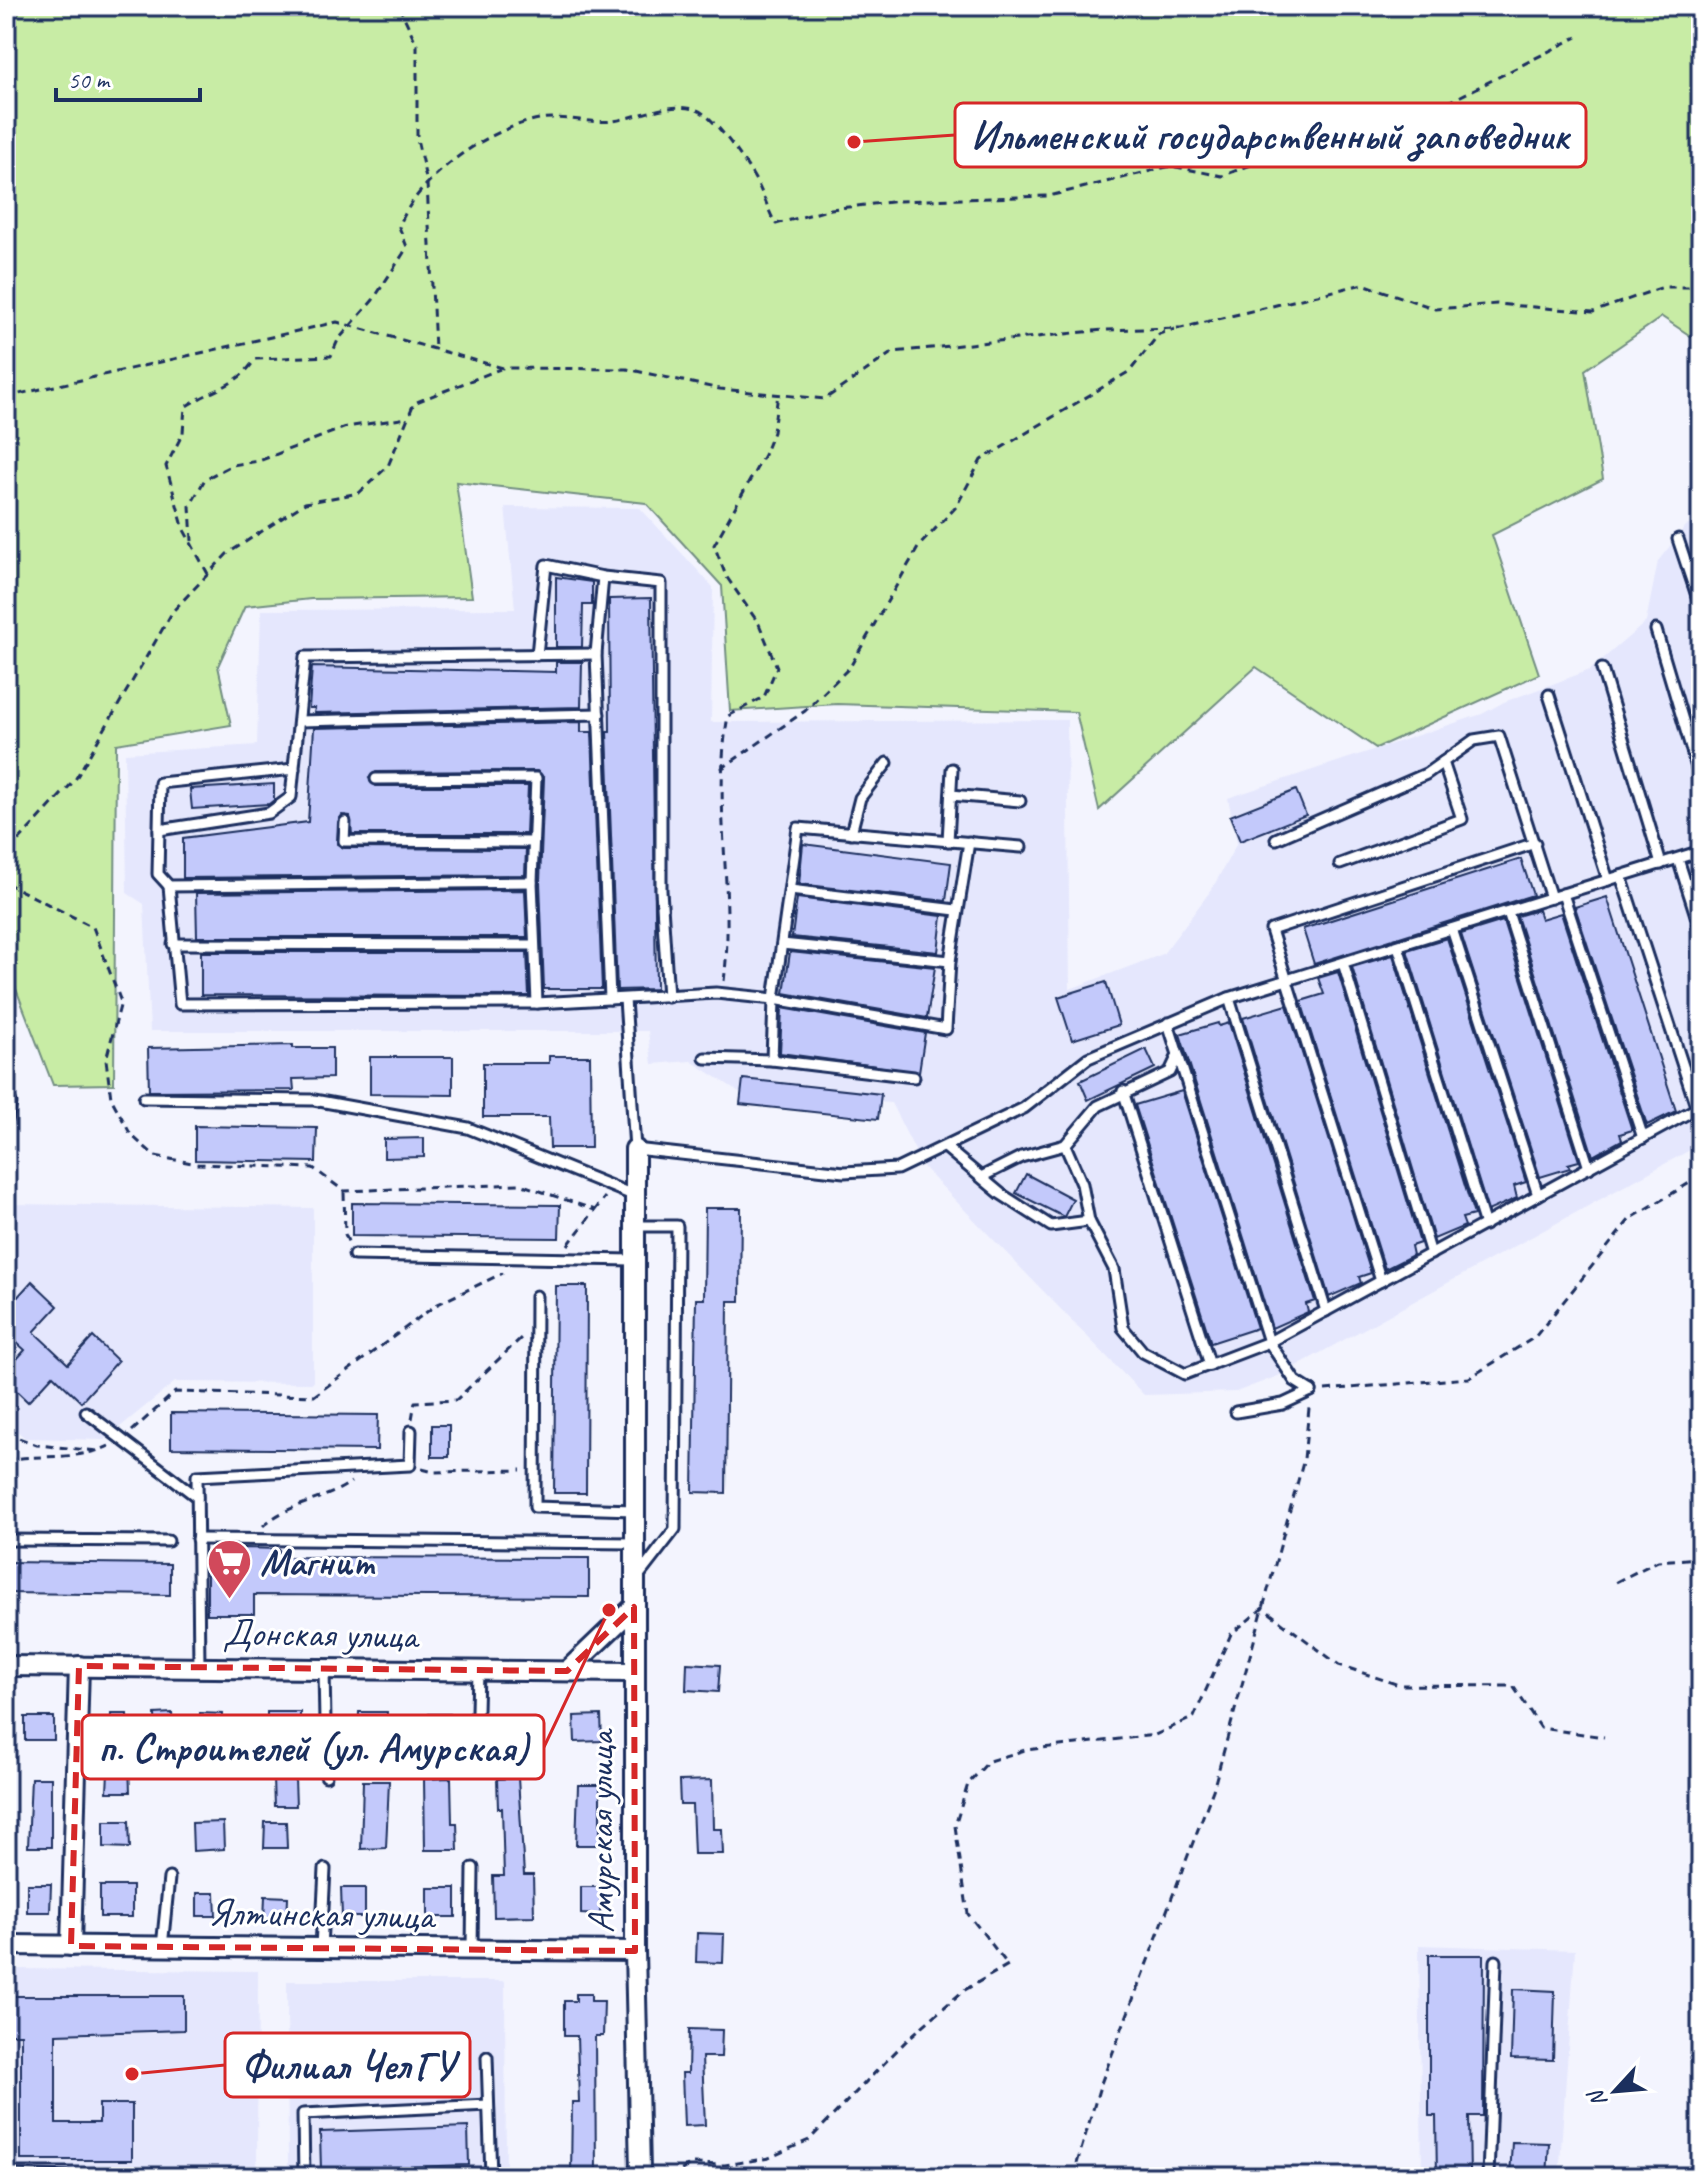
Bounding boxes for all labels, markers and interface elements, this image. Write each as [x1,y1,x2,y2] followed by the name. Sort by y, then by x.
[56,52,200,102] scale bar
[68,65,111,95] text: 50 m
[955,103,1586,167] callout: Ильменский государственный заповедник
[971,111,1572,162] text: Ильменский государственный заповедник
[205,1538,253,1601] supermarket icon: Магнит
[260,1539,376,1586] place label: Магнит
[222,1609,421,1659] street label: Донская улица
[82,1715,544,1779] callout: п. Строителей (ул. Амурская)
[98,1723,531,1773] text: п. Строителей (ул. Амурская)
[577,1727,624,1933] street label: Амурская улица
[208,1889,437,1940] street label: Ялтинская улица
[225,2033,470,2097] callout: Филиал ЧелГУ
[242,2041,461,2091] text: Филиал ЧелГУ
[1575,2051,1655,2131] north arrow
[1581,2084,1613,2112] text: N

